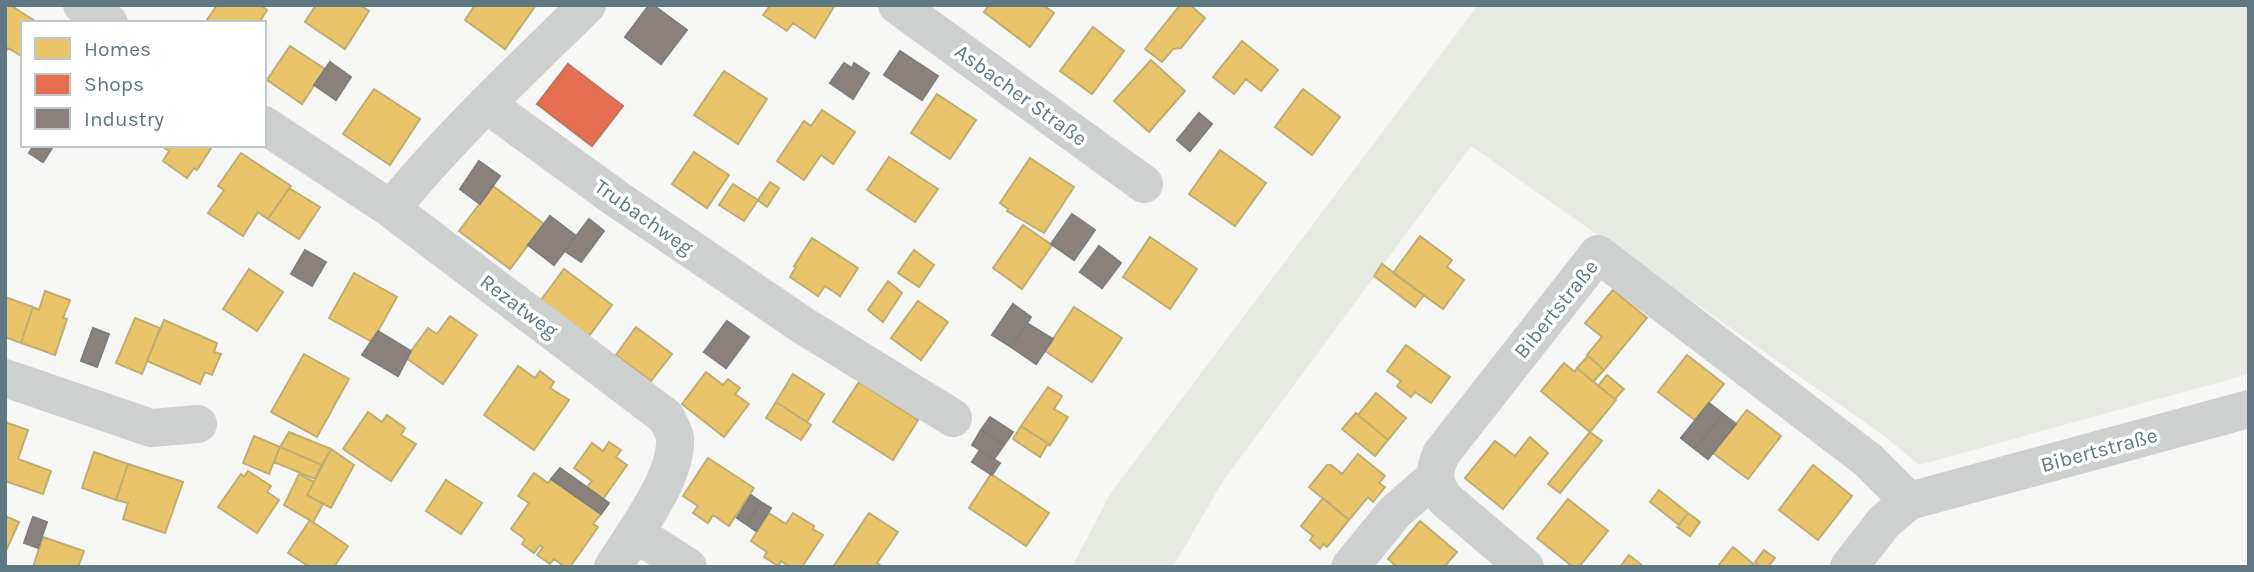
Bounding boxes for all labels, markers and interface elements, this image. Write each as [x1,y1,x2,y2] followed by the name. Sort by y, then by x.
[21,21,266,147] legend
[84,37,151,61] text: Homes
[950,39,1092,151] street label: Asbacher Straße
[84,72,144,96] text: Shops
[84,107,164,131] text: Industry
[590,174,698,260] street label: Trubachweg
[1509,255,1603,363] street label: Bibertstraße
[475,269,563,343] street label: Rezatweg
[2038,423,2160,477] street label: Bibertstraße

